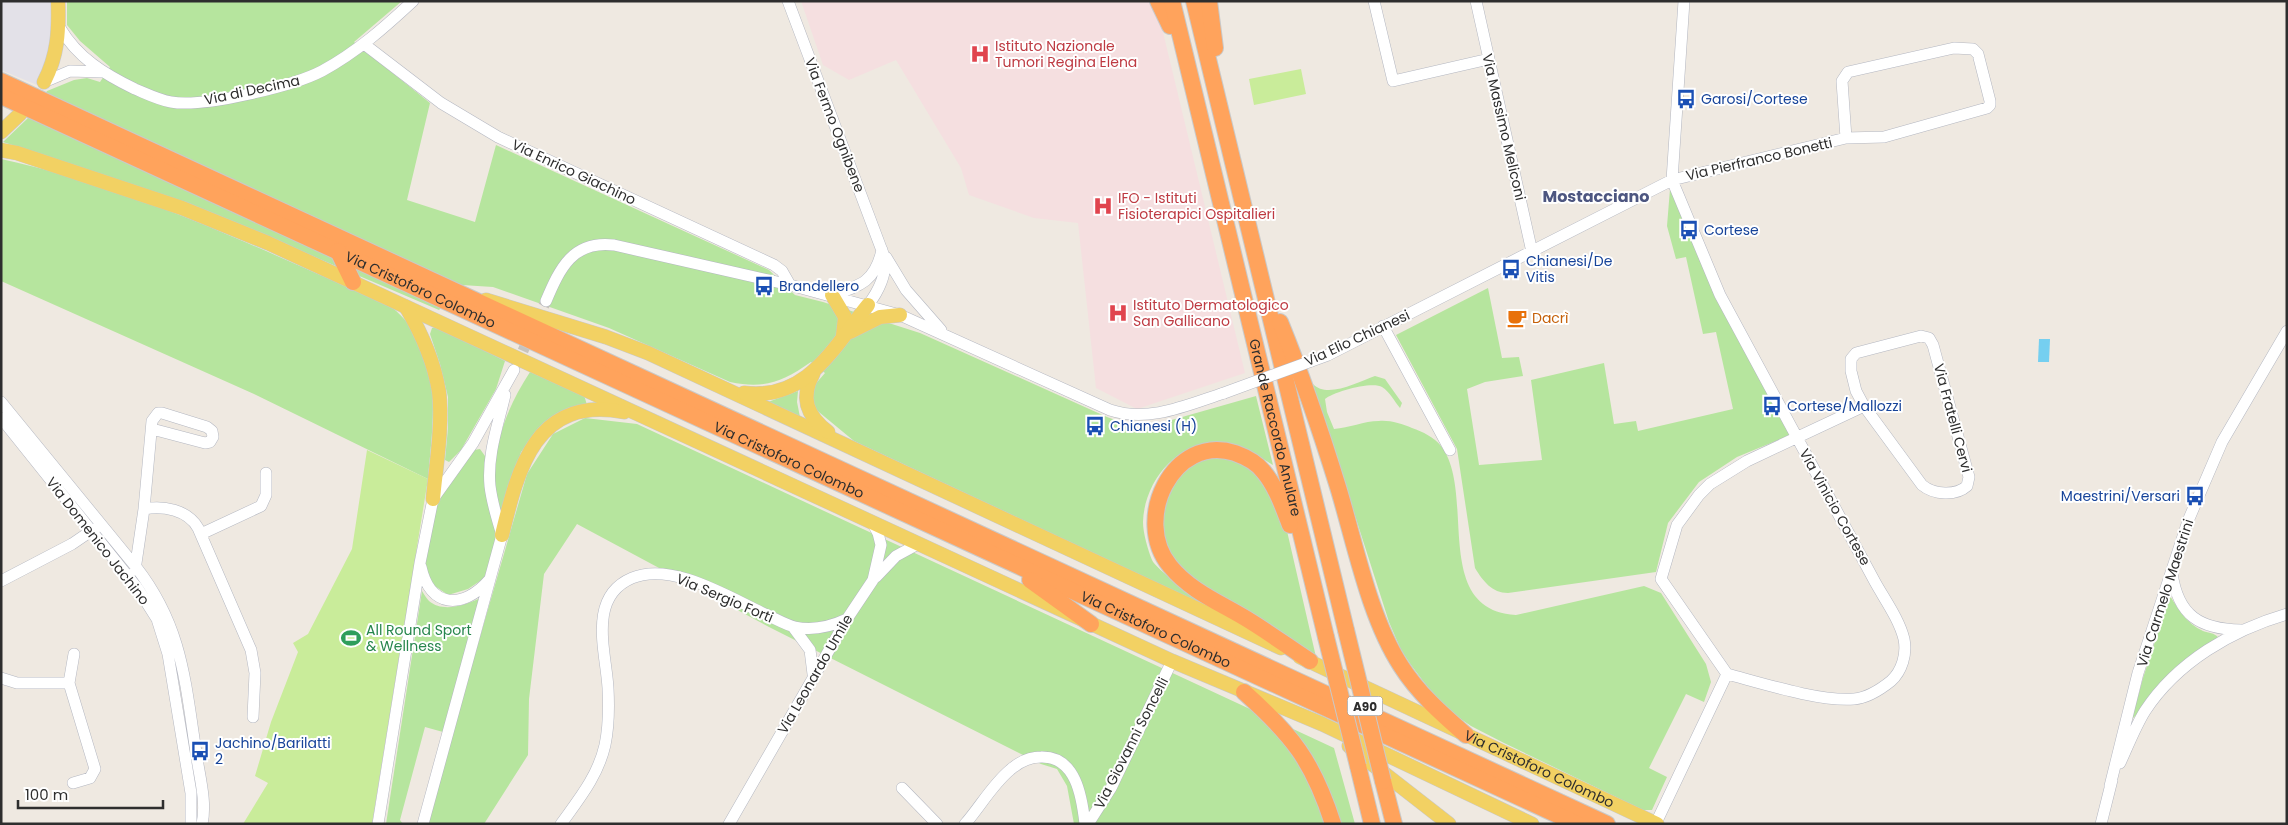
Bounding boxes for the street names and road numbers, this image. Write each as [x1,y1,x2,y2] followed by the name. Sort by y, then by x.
[1477,52,1531,202] street label: Via Massimo Meliconi
[800,55,870,196] street label: Via Fermo Ognibene
[202,70,302,110] street label: Via di Decima
[1684,132,1834,186] street label: Via Pierfranco Bonetti
[509,134,639,210] street label: Via Enrico Giachino
[342,246,499,333] street label: Via Cristoforo Colombo
[1301,305,1413,371] street label: Via Elio Chianesi
[1244,337,1307,519] street label: Grande Raccordo Anulare
[1929,361,1977,475] street label: Via Fratelli Cervi
[711,417,867,503] street label: Via Cristoforo Colombo
[1795,445,1876,569] street label: Via Vinicio Cortese
[42,473,154,609] street label: Via Domenico Jachino
[2132,516,2198,670] street label: Via Carmelo Maestrini
[673,569,777,627] street label: Via Sergio Forti
[1077,586,1234,673] street label: Via Cristoforo Colombo
[773,610,858,737] street label: Via Leonardo Umile
[1089,674,1173,812] street label: Via Giovanni Soncelli
[1348,696,1382,716] road number: A90
[1461,725,1618,813] street label: Via Cristoforo Colombo

